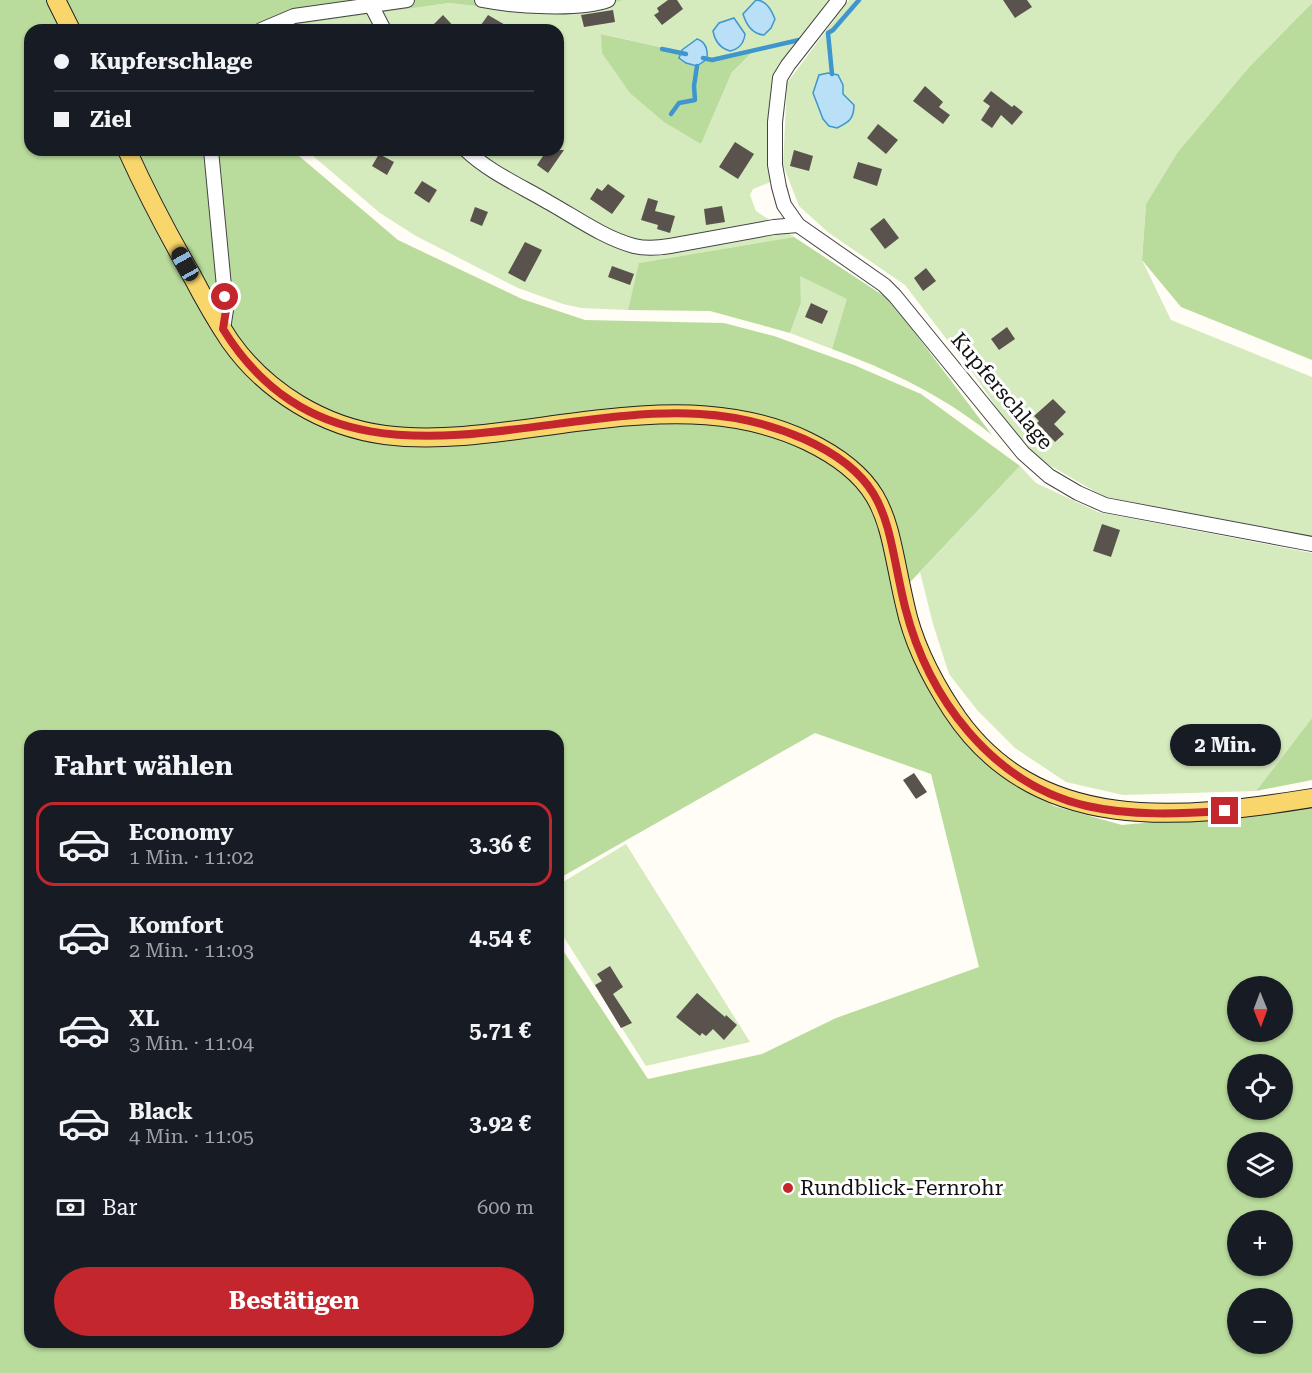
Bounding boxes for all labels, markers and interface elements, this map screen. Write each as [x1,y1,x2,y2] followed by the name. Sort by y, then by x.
[90,49,253,74] text: Kupferschlage
[90,107,131,132] text: Ziel
[168,244,202,284] car
[211,283,238,310] route start
[946,328,1058,454] street label: Kupferschlage
[1170,724,1280,766] callout: 2 Min.
[1195,733,1256,757] text: 2 Min.
[54,750,233,782] text: Fahrt wählen
[1211,797,1238,824] route end
[57,817,111,871] icon: car
[129,820,233,845] text: Economy
[469,832,531,857] text: 3.36 €
[129,845,254,869] text: 1 Min. · 11:02
[57,910,111,964] icon: car
[129,913,224,938] text: Komfort
[469,925,531,950] text: 4.54 €
[129,938,254,962] text: 2 Min. · 11:03
[1227,976,1293,1042] north arrow
[1227,976,1293,1354] map controls
[57,1003,111,1057] icon: car
[129,1006,159,1031] text: XL
[469,1018,531,1043] text: 5.71 €
[129,1031,254,1055] text: 3 Min. · 11:04
[1227,1054,1293,1120] button: locate
[57,1096,111,1150] icon: car
[129,1099,193,1124] text: Black
[469,1111,531,1136] text: 3.92 €
[129,1124,254,1148] text: 4 Min. · 11:05
[1227,1132,1293,1198] button: layers
[800,1176,1004,1200] place label: Rundblick-Fernrohr
[781,1181,795,1195] marker: Rundblick-Fernrohr
[54,1191,87,1224] icon: cash
[102,1195,138,1220] text: Bar
[477,1195,534,1219] text: 600 m
[1227,1210,1293,1276] button: +
[54,1267,534,1336] button: Bestätigen
[1227,1288,1293,1354] button: −

